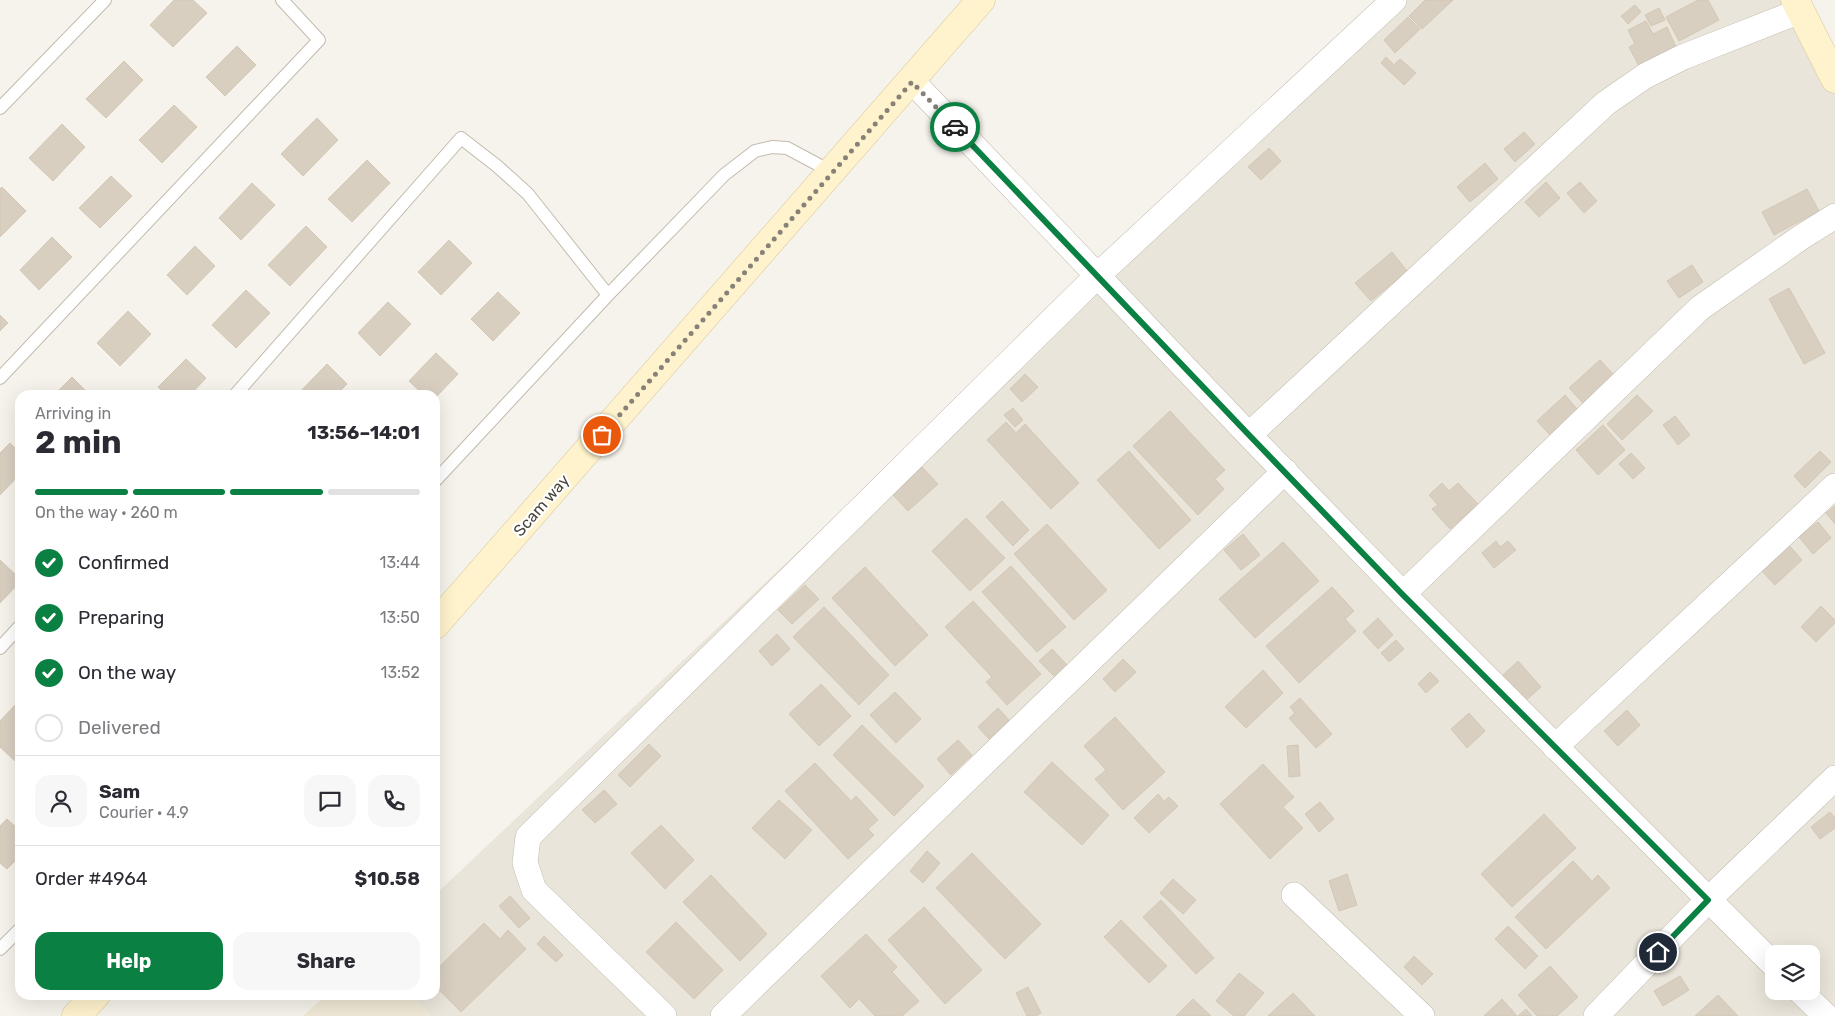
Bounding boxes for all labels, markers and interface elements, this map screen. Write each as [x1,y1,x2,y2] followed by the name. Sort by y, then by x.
[930,102,980,152] courier
[941,113,969,141] icon: car
[35,404,111,423] text: Arriving in
[581,414,623,456] pin
[307,421,420,444] text: 13:56–14:01
[588,421,616,449] icon: bag
[35,423,122,461] text: 2 min
[509,470,573,540] street label: Scam way
[35,503,178,522] text: On the way · 260 m
[35,549,63,577] icon: check
[78,551,169,574] text: Confirmed
[380,553,420,572] text: 13:44
[35,604,63,632] icon: check
[78,606,164,629] text: Preparing
[380,608,420,627] text: 13:50
[35,659,63,687] icon: check
[78,661,176,684] text: On the way
[381,663,420,682] text: 13:52
[78,716,161,739] text: Delivered
[35,775,87,827] button: person
[304,775,356,827] button: chat
[368,775,420,827] button: phone
[99,780,140,803] text: Sam
[99,803,189,822] text: Courier · 4.9
[35,867,148,890] text: Order #4964
[355,867,420,890] text: $10.58
[1637,931,1679,973] pin
[35,932,223,990] button: Help
[233,932,420,990] button: Share
[1644,938,1672,966] icon: home
[1765,945,1820,1000] map controls
[1765,945,1820,1000] button: layers

